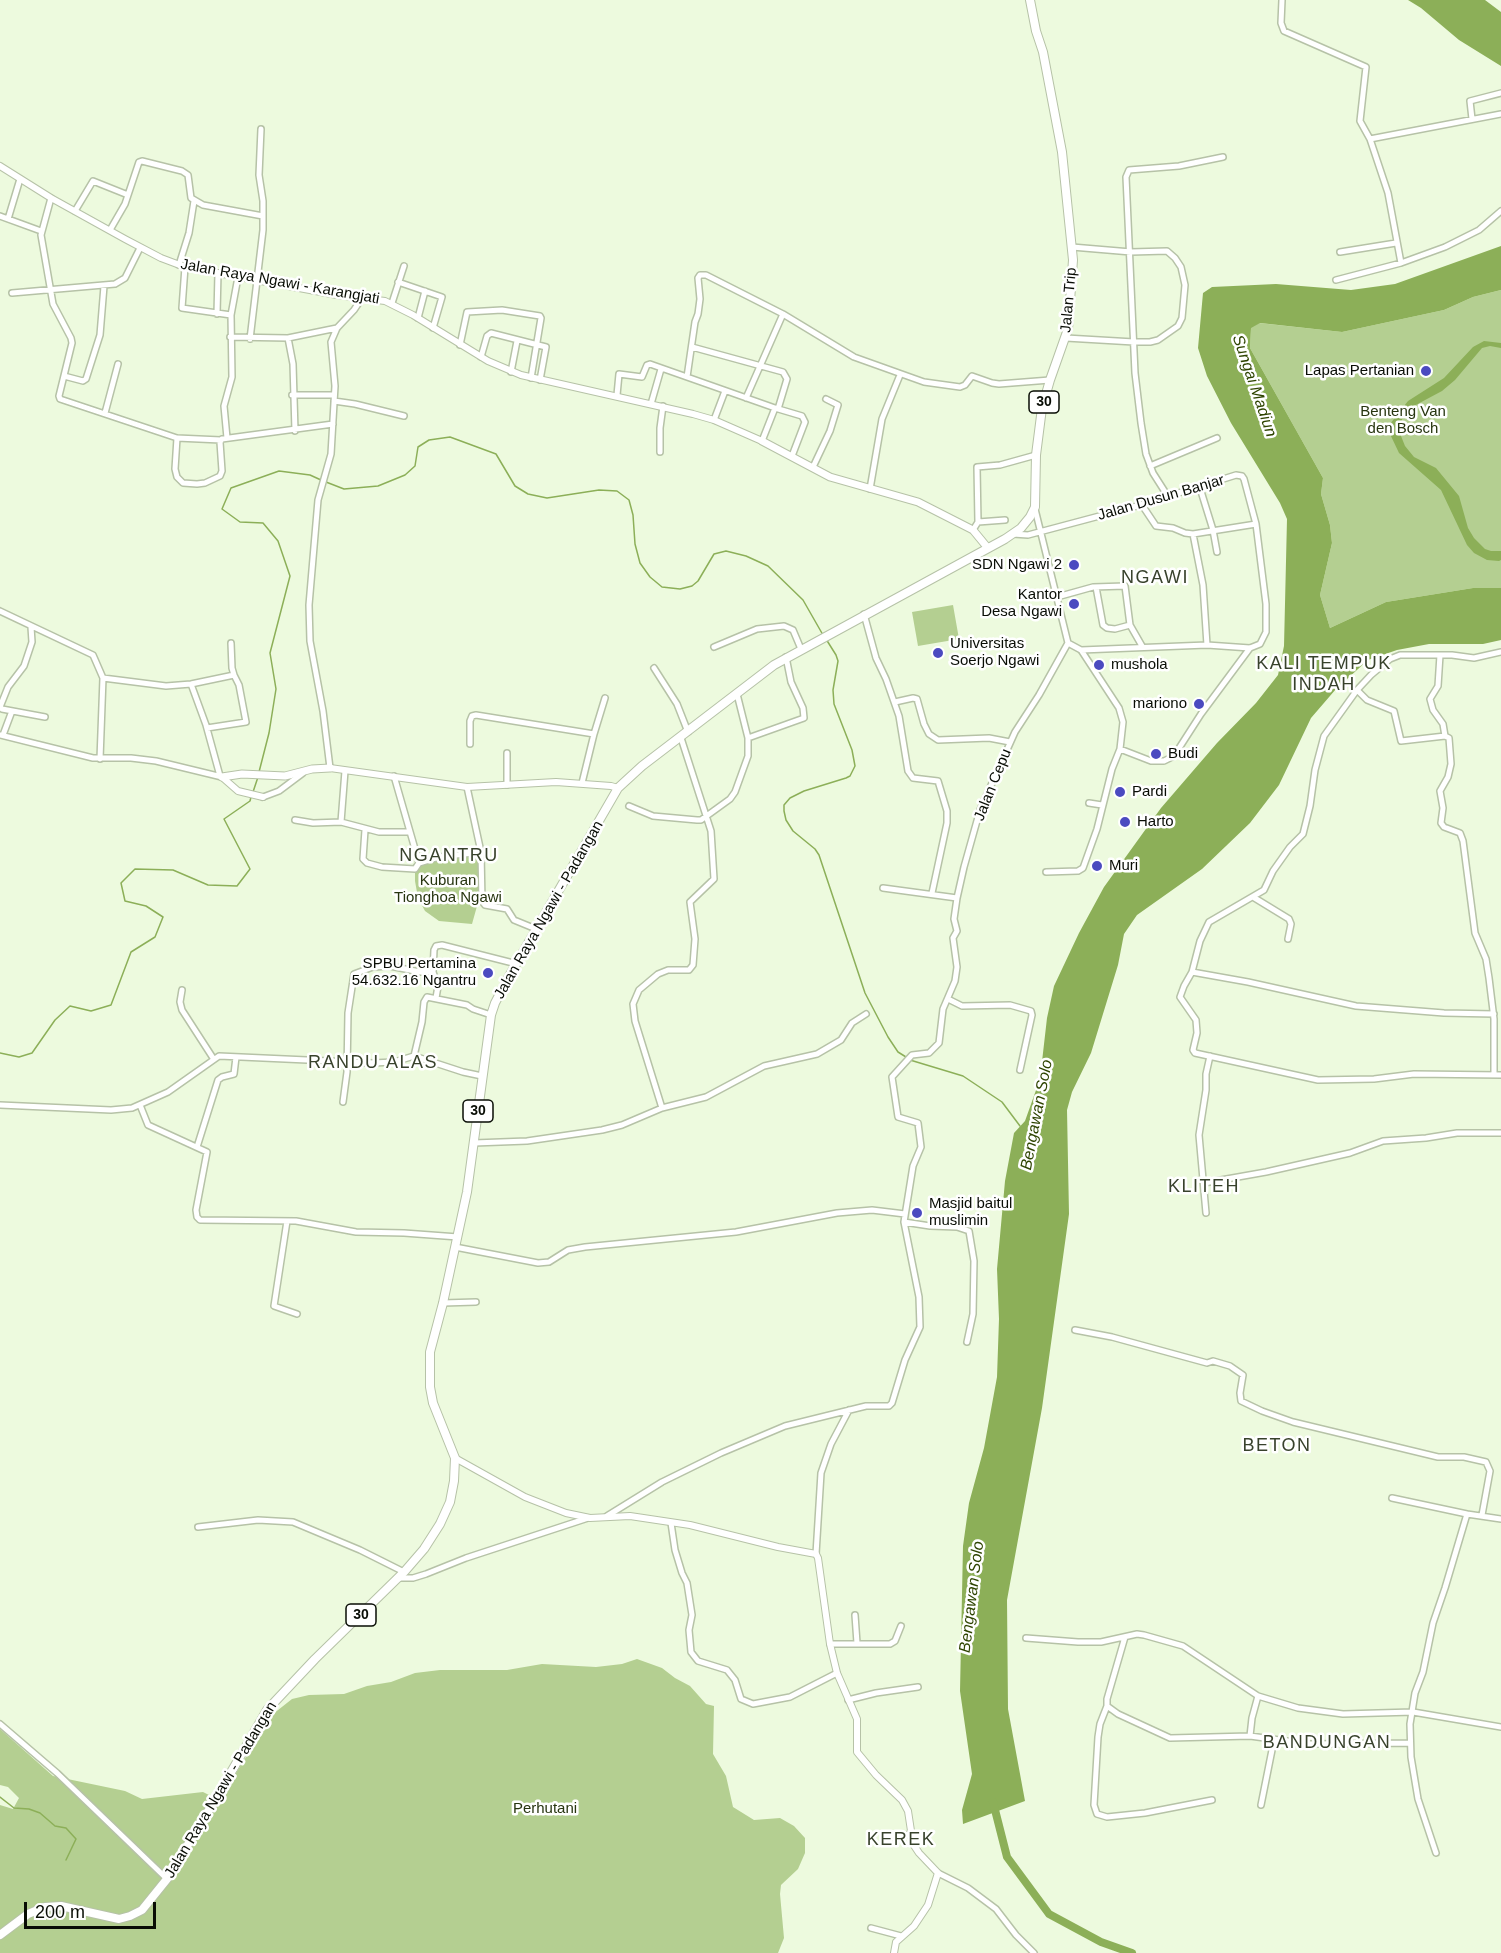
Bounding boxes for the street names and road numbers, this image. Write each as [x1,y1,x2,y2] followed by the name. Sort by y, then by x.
[179,256,381,308] street label: Jalan Raya Ngawi - Karangjati
[1057,267,1081,333] street label: Jalan Trip
[1029,391,1059,413] road number: 30
[1096,471,1226,525] street label: Jalan Dusun Banjar
[970,746,1016,824] street label: Jalan Cepu
[491,818,607,1002] street label: Jalan Raya Ngawi - Padangan
[463,1100,493,1122] road number: 30
[346,1604,376,1626] road number: 30
[161,1699,281,1881] street label: Jalan Raya Ngawi - Padangan

